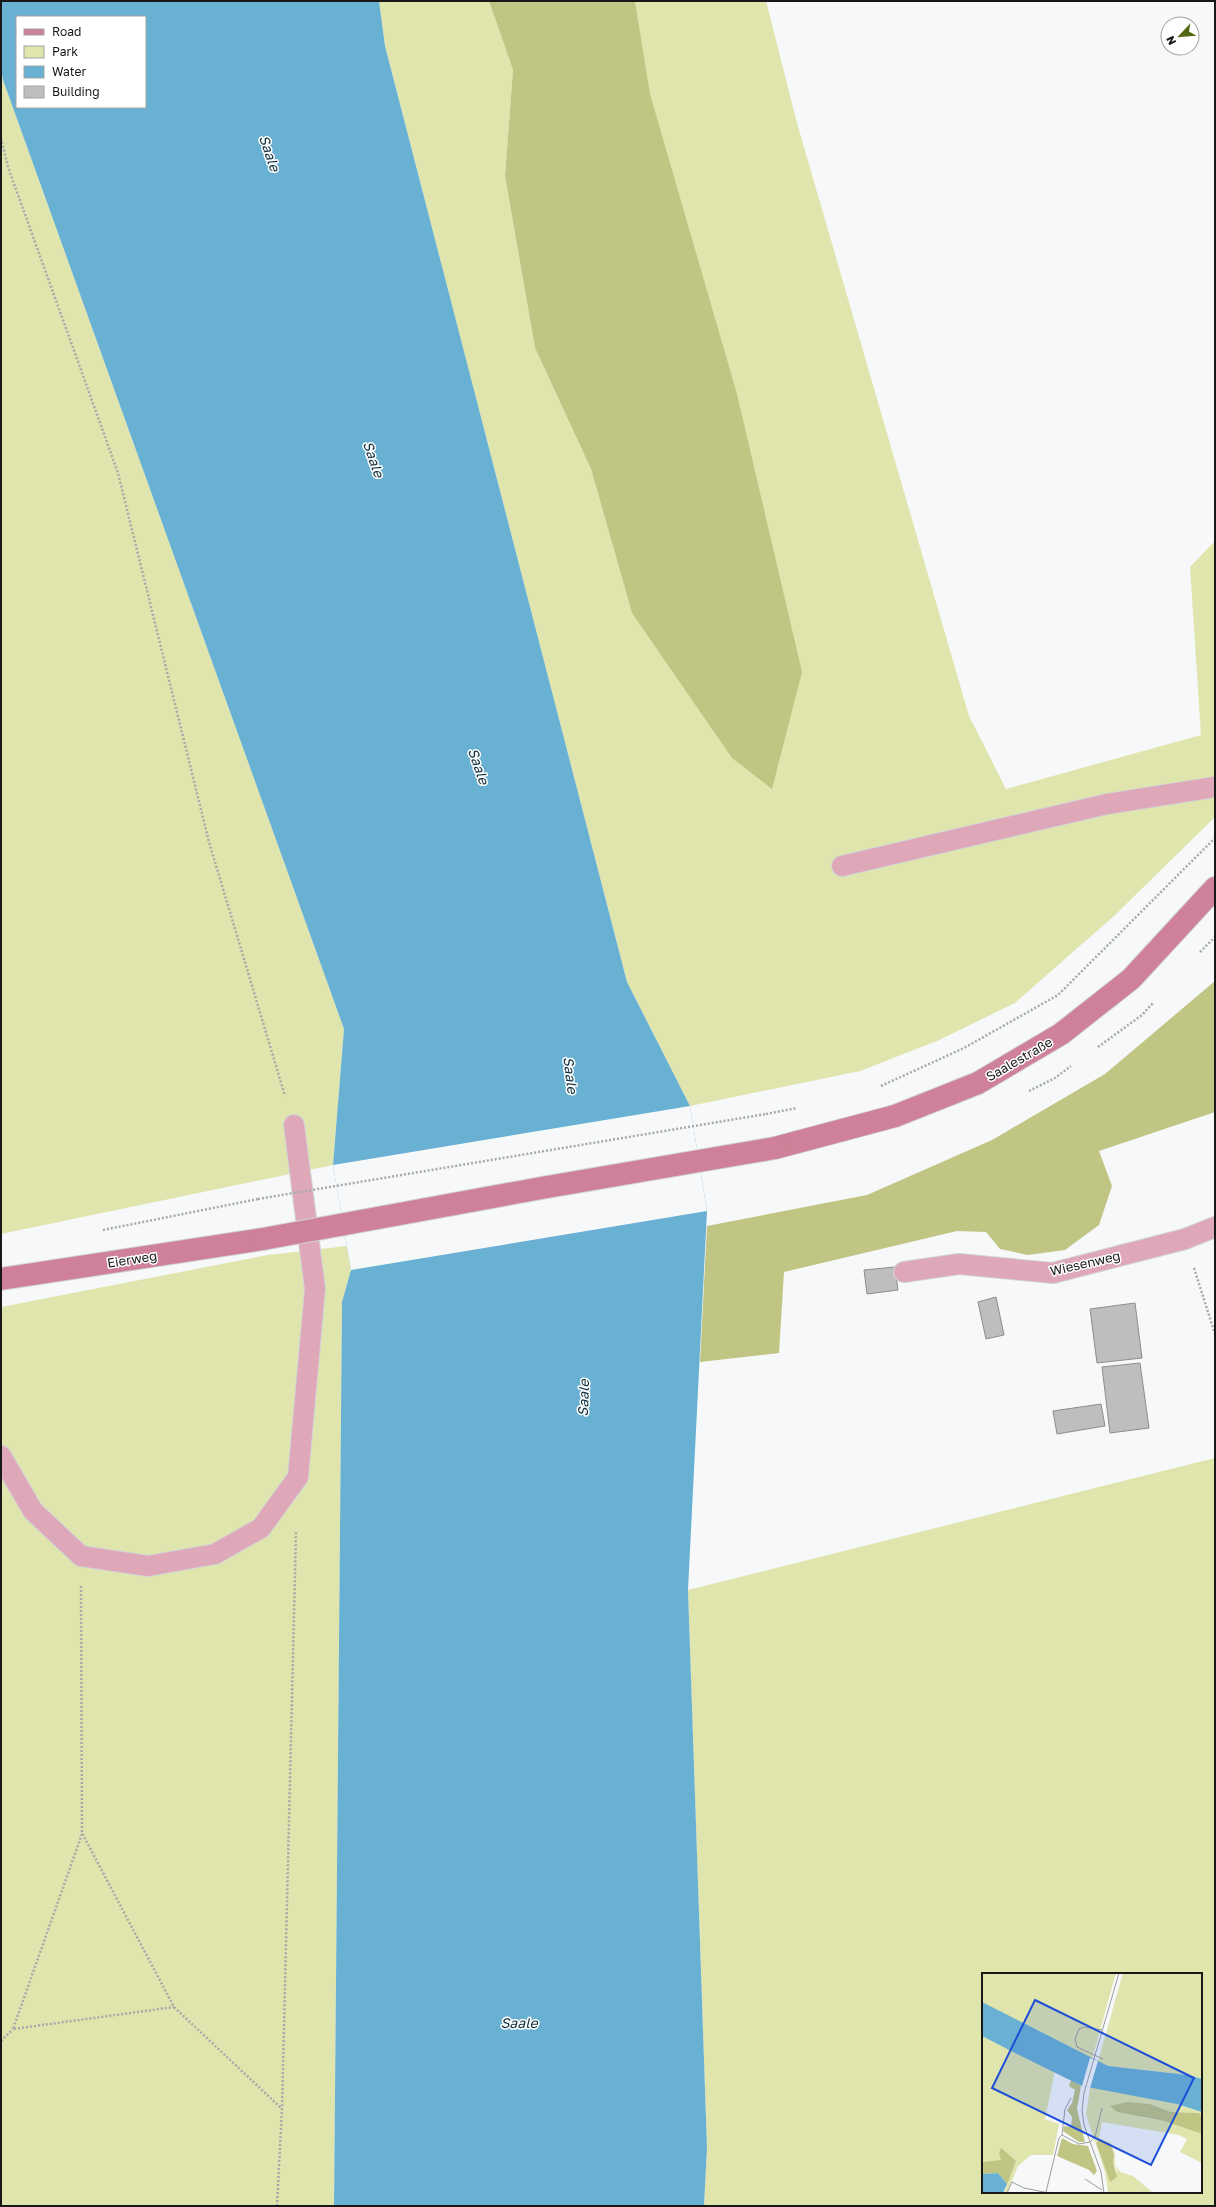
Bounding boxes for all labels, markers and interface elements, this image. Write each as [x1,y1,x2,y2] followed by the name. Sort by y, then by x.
[16,16,146,108] legend
[1160,16,1200,56] north arrow
[52,24,81,39] text: Road
[1163,34,1178,47] text: N
[52,44,78,59] text: Park
[52,64,86,79] text: Water
[52,84,100,99] text: Building
[256,133,284,174] water label: Saale
[360,439,388,480] water label: Saale
[465,746,493,787] water label: Saale
[983,1034,1055,1084] street label: Saalestraße
[560,1055,582,1095] water label: Saale
[106,1247,158,1271] street label: Eierweg
[1048,1247,1122,1279] street label: Wiesenweg
[574,1378,592,1417] water label: Saale
[982,1973,1202,2193] inset map
[500,2014,538,2031] water label: Saale

